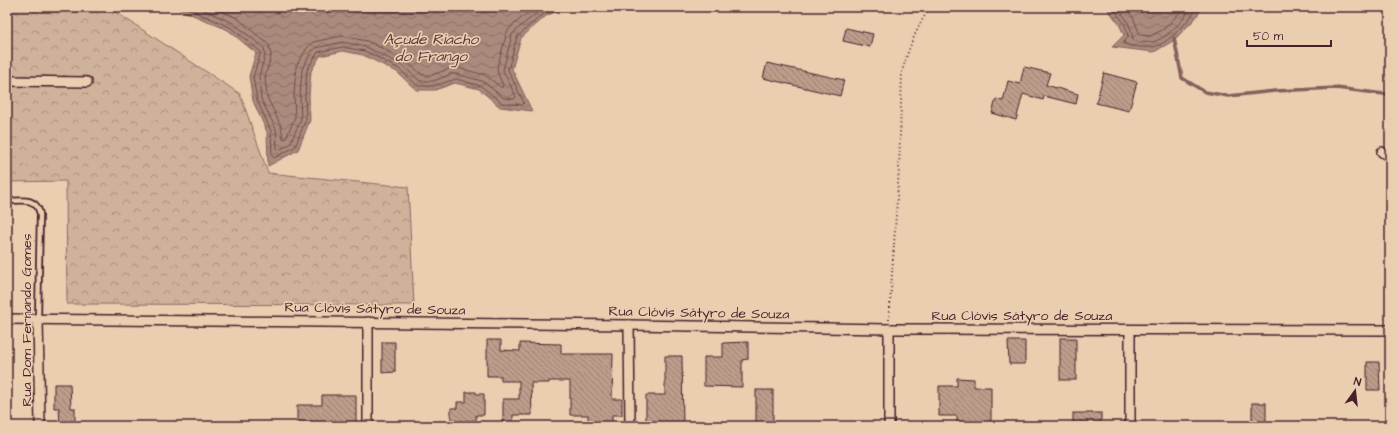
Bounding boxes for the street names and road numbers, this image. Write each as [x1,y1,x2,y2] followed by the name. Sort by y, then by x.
[17,233,37,407] street label: Rua Dom Fernando Gomes
[284,297,466,321] street label: Rua Clóvis Sátyro de Souza
[608,301,790,325] street label: Rua Clóvis Sátyro de Souza
[932,306,1112,326] street label: Rua Clóvis Sátyro de Souza

